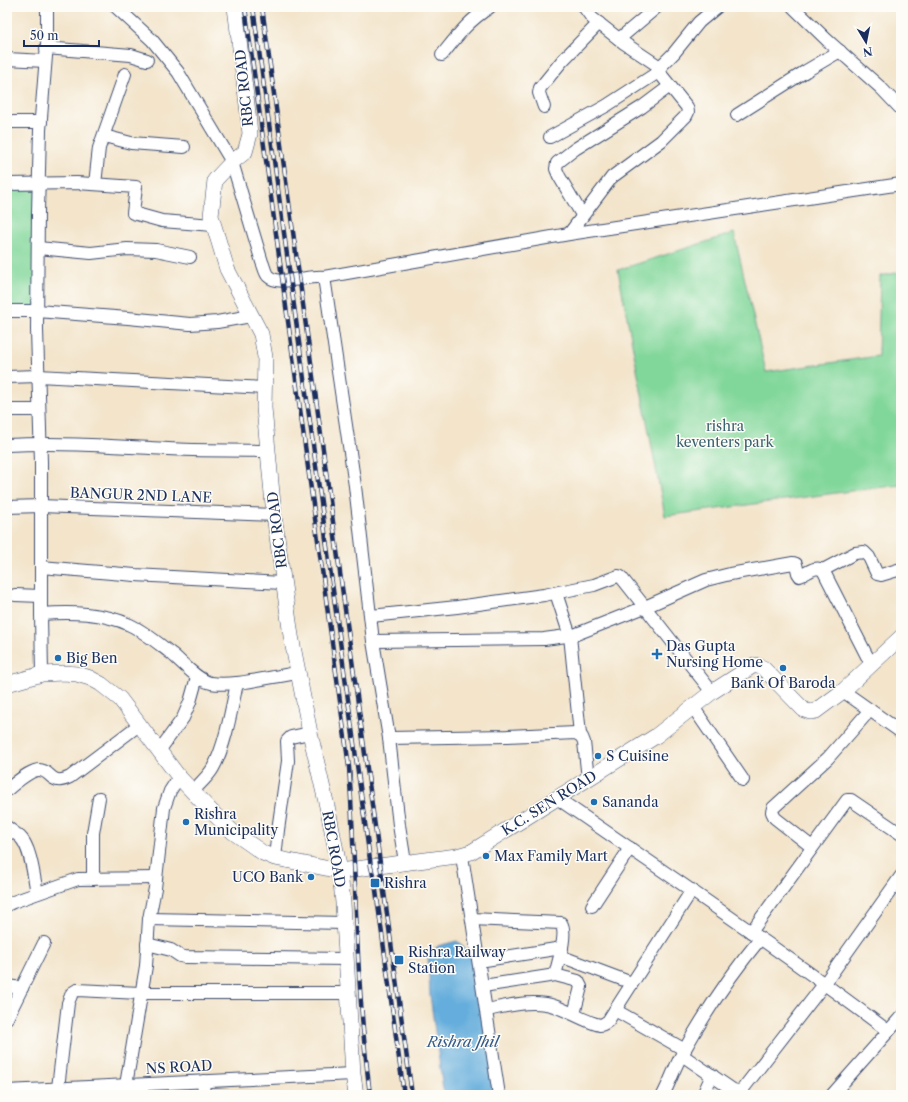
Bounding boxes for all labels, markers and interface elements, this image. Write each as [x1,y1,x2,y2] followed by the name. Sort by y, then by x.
[24,22,99,48] scale bar
[846,22,886,62] north arrow
[30,28,59,43] text: 50 m
[861,44,874,60] text: N
[231,48,257,128] street label: RBC ROAD
[676,417,775,451] park label: rishra keventers park
[70,484,212,506] street label: BANGUR 2ND LANE
[263,490,291,570] street label: RBC ROAD
[666,637,763,671] place label: Das Gupta Nursing Home
[651,648,663,660] marker: Das Gupta Nursing Home
[66,649,118,667] place label: Big Ben
[53,653,63,663] marker: Big Ben
[778,663,788,673] marker: Bank Of Baroda
[730,674,836,692] place label: Bank Of Baroda
[606,747,669,765] place label: S Cuisine
[593,751,603,761] marker: S Cuisine
[498,767,600,839] street label: K.C. SEN ROAD
[602,793,659,811] place label: Sananda
[589,797,599,807] marker: Sananda
[194,805,279,839] place label: Rishra Municipality
[318,809,350,889] street label: RBC ROAD
[181,817,191,827] marker: Rishra Municipality
[494,847,608,865] place label: Max Family Mart
[481,851,491,861] marker: Max Family Mart
[232,868,304,886] place label: UCO Bank
[306,872,316,882] marker: UCO Bank
[384,874,427,892] place label: Rishra
[369,877,381,889] marker: Rishra
[408,943,506,977] place label: Rishra Railway Station
[393,954,405,966] marker: Rishra Railway Station
[426,1032,501,1051] water label: Rishra Jhil
[145,1056,213,1078] street label: NS ROAD

